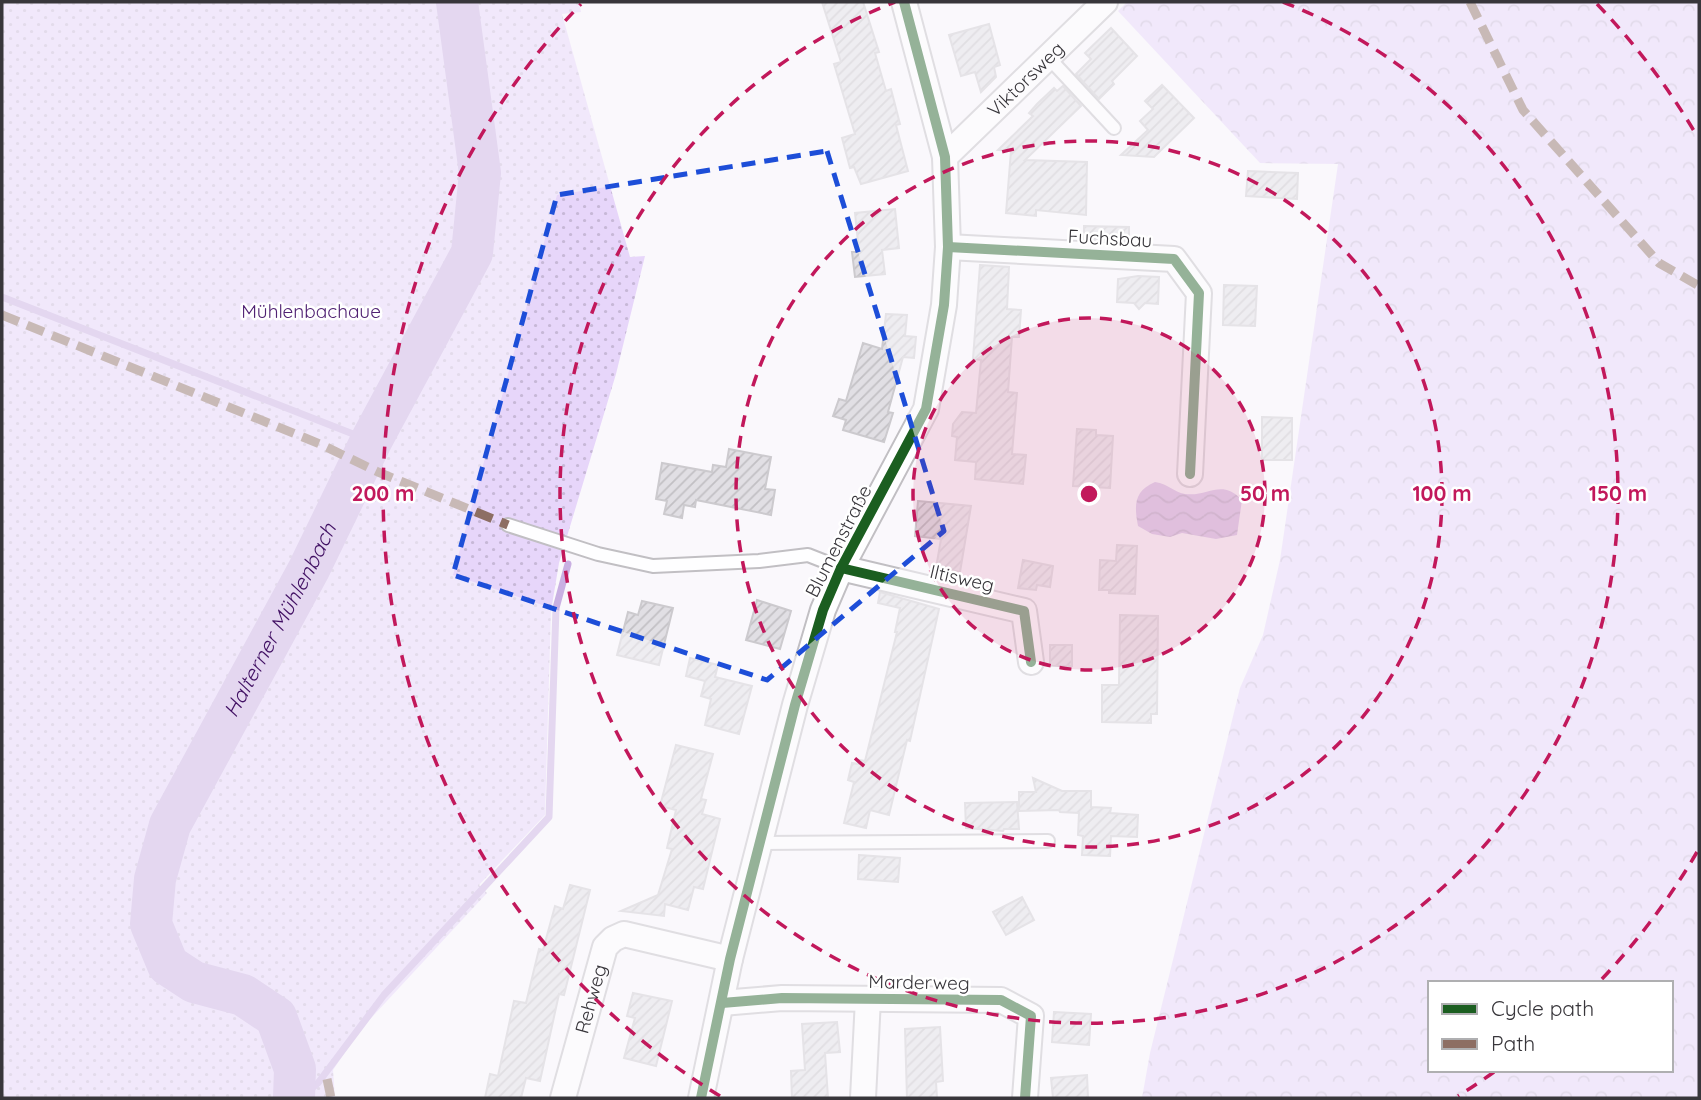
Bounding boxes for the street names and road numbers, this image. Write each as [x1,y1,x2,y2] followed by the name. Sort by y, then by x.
[982,36,1069,122] street label: Viktorsweg
[1067,224,1153,252] street label: Fuchsbau
[799,481,877,601] street label: Blumenstraße
[928,559,996,597] street label: Iltisweg
[570,961,612,1036] street label: Rehweg
[868,969,970,995] street label: Marderweg

